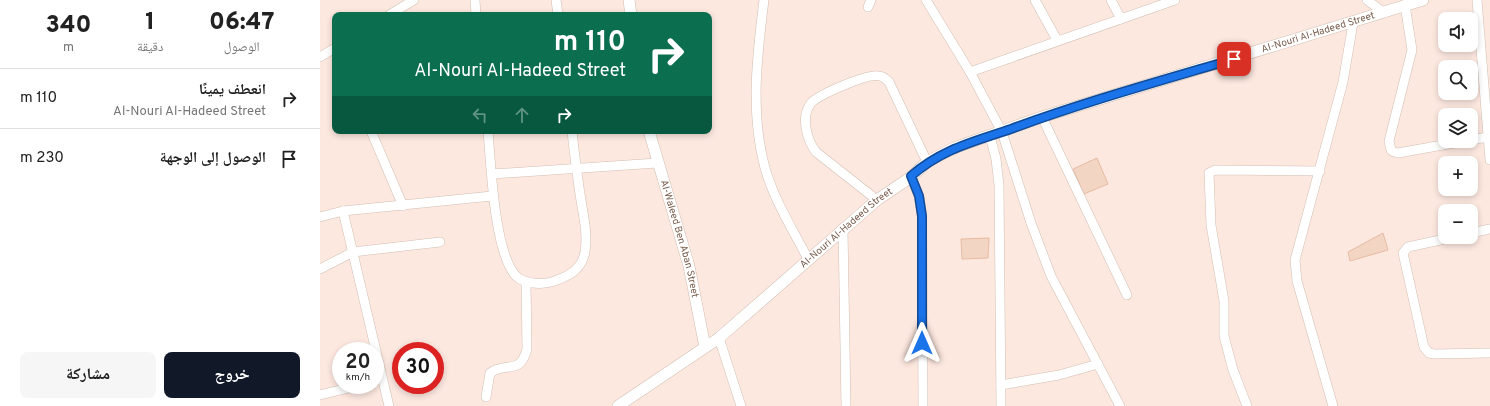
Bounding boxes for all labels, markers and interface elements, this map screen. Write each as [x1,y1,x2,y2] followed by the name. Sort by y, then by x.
[145,8,155,38] text: 1
[209,8,274,38] text: 06:47
[1260,9,1376,56] street label: Al-Nouri Al-Hadeed Street
[46,11,91,41] text: 340
[1438,12,1478,244] map controls
[1438,12,1478,52] button: sound
[554,25,626,61] text: 110 m
[640,28,692,80] icon: right
[63,40,74,56] text: m
[137,40,163,56] text: دقيقة
[224,40,260,56] text: الوصول
[1217,42,1251,76] pin
[1223,48,1245,70] icon: arrive
[414,60,626,83] text: Al-Nouri Al-Hadeed Street
[1438,60,1478,100] button: search
[199,81,266,100] text: انعطف يمينًا
[278,88,300,110] icon: right
[20,89,57,108] text: 110 m
[113,104,266,120] text: Al-Nouri Al-Hadeed Street
[469,104,491,126] icon: left
[511,104,533,126] icon: ahead
[553,104,575,126] icon: right
[1438,108,1478,148] button: layers
[278,148,300,170] icon: arrive
[20,149,64,168] text: 230 m
[160,149,266,168] text: الوصول إلى الوجهة
[1438,156,1478,196] button: +
[657,178,702,299] street label: Al-Waleed Ben Aban Street
[797,185,895,271] street label: Al-Nouri Al-Hadeed Street
[1438,204,1478,244] button: −
[901,322,943,364] position arrow
[392,342,444,394] speed limit sign: 30
[345,350,371,376] text: 20
[20,352,156,398] button: مشاركة
[164,352,300,398] button: خروج
[346,371,370,384] text: km/h

